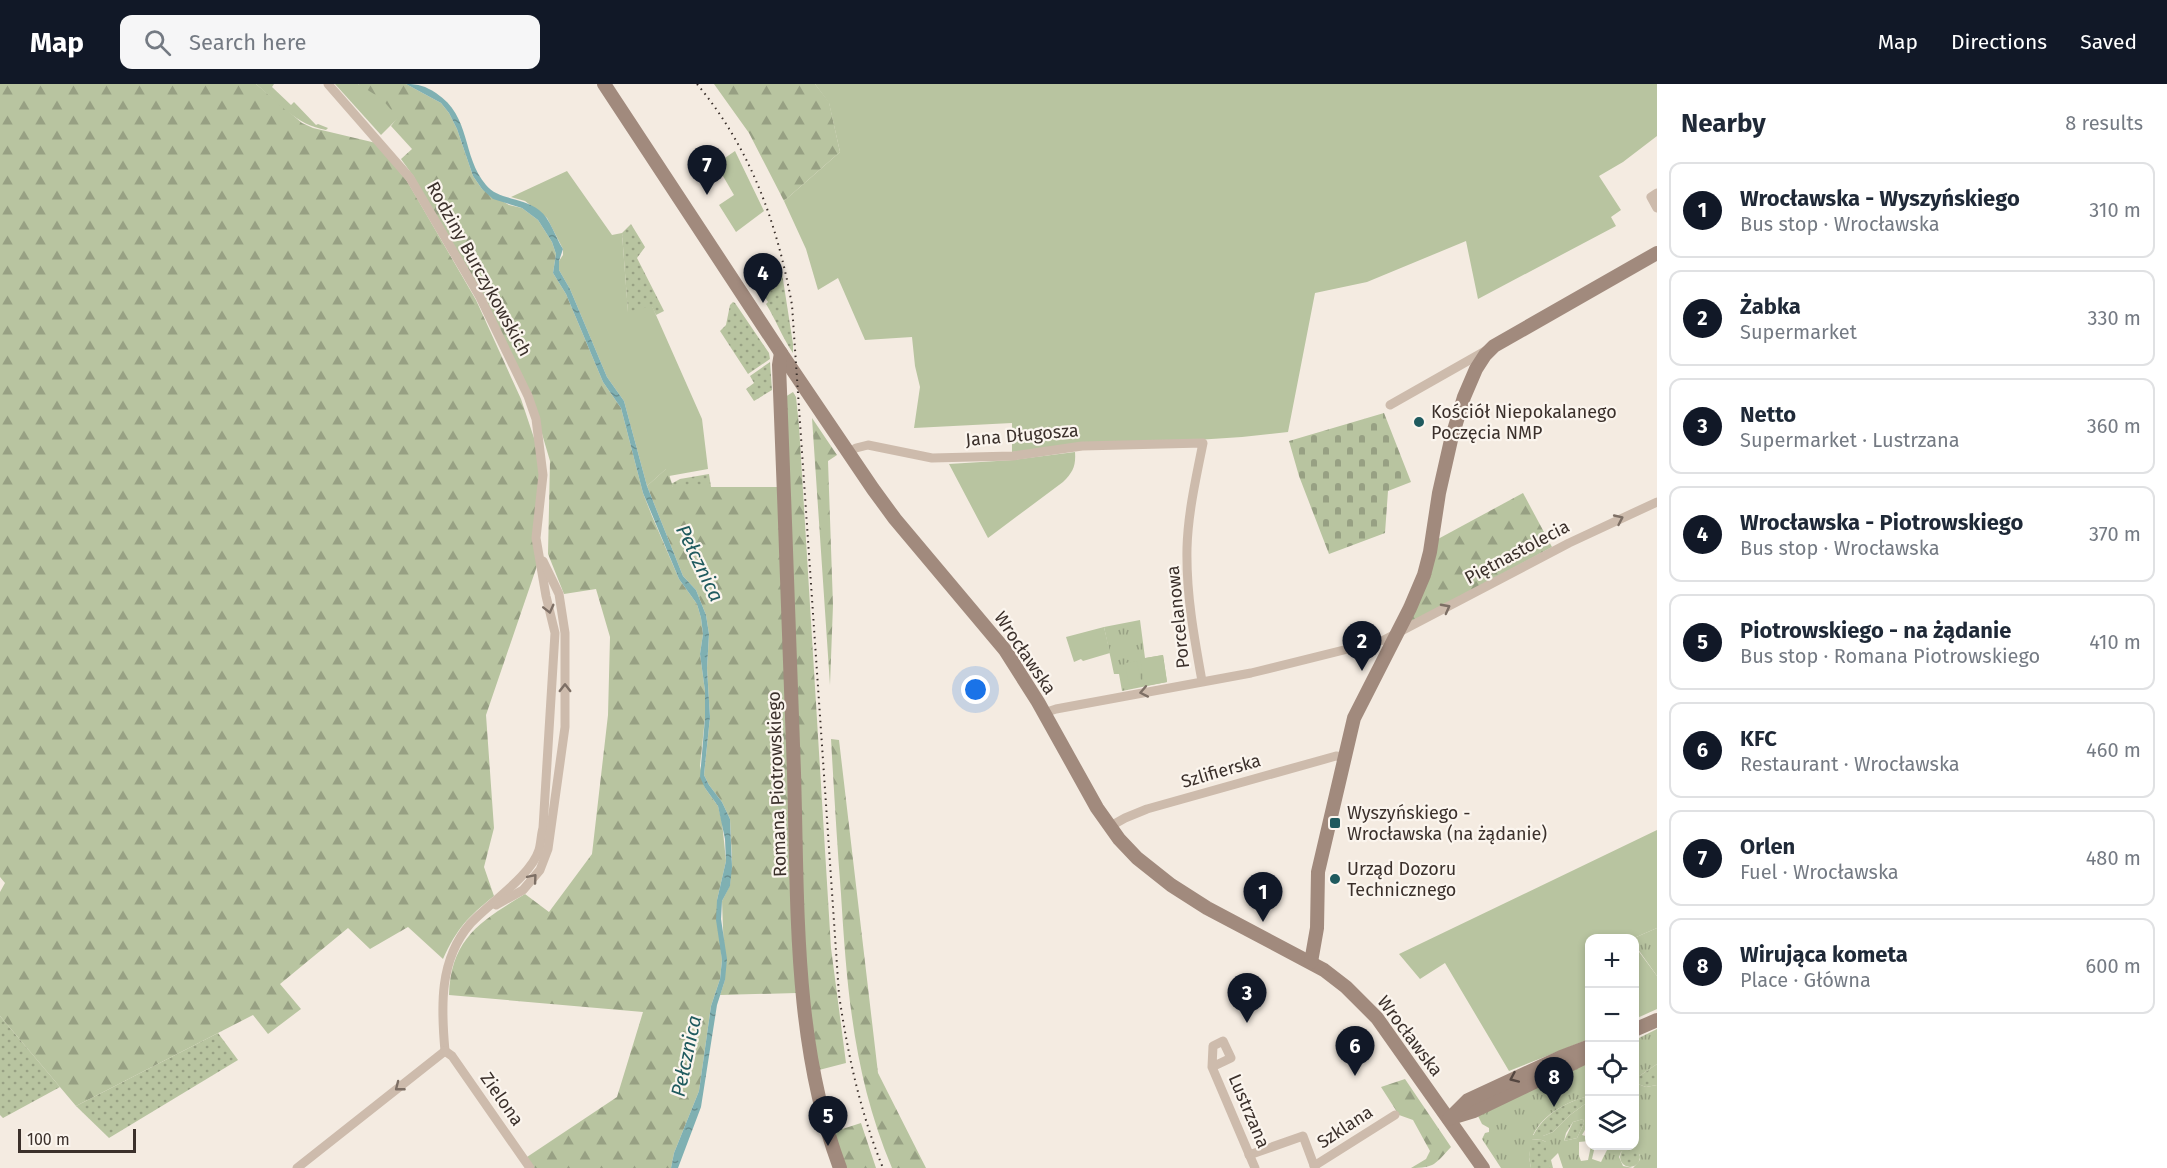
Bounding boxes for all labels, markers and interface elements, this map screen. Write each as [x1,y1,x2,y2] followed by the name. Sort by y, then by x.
[120,15,540,69] search box
[30,26,84,59] text: Map
[141,26,174,59] icon: search
[189,29,307,56] text: Search here
[1878,29,1918,55] text: Map
[1951,29,2047,55] text: Directions
[2080,29,2137,55] text: Saved
[1681,108,1766,139] text: Nearby
[2065,111,2143,135] text: 8 results
[688,146,726,195] pin: 7
[422,178,536,360] street label: Rodziny Burczykowskich
[1740,185,2020,212] text: Wrocławska - Wyszyńskiego
[1698,198,1707,222] text: 1
[2089,198,2141,222] text: 310 m
[1740,212,1940,236] text: Bus stop · Wrocławska
[744,254,783,303] pin: 4
[1740,293,1801,320] text: Żabka
[1697,306,1708,330] text: 2
[2087,306,2141,330] text: 330 m
[1740,320,1857,344] text: Supermarket
[1431,401,1617,444] place label: Kościół Niepokalanego Poczęcia NMP
[1740,401,1796,428] text: Netto
[1697,414,1708,438] text: 3
[2087,414,2141,438] text: 360 m
[1412,415,1426,429] marker: Kościół Niepokalanego Poczęcia NMP
[965,419,1079,451] street label: Jana Długosza
[1740,428,1960,452] text: Supermarket · Lustrzana
[1740,509,2023,536] text: Wrocławska - Piotrowskiego
[1461,515,1573,589] street label: Piętnastolecia
[1613,515,1624,527] one-way arrow
[671,521,729,605] water label: Pełcznica
[1697,522,1708,546] text: 4
[2089,522,2141,546] text: 370 m
[1740,536,1940,560] text: Bus stop · Wrocławska
[1162,564,1194,670] street label: Porcelanowa
[542,604,555,614] one-way arrow
[1440,604,1450,615] one-way arrow
[989,607,1061,699] street label: Wrocławska
[1740,617,2011,644] text: Piotrowskiego - na żądanie
[1342,622,1382,671] pin: 2
[1697,630,1708,654] text: 5
[2089,630,2141,654] text: 410 m
[1740,644,2040,668] text: Bus stop · Romana Piotrowskiego
[961,675,990,704] your location
[559,683,571,692] one-way arrow
[1139,685,1149,698] one-way arrow
[763,691,791,877] street label: Romana Piotrowskiego
[1740,725,1777,752] text: KFC
[1697,738,1708,762] text: 6
[2086,738,2141,762] text: 460 m
[1179,749,1263,793] street label: Szlifierska
[1740,752,1960,776] text: Restaurant · Wrocławska
[1347,802,1547,845] place label: Wyszyńskiego - Wrocławska (na żądanie)
[1328,816,1342,830] marker: Wyszyńskiego - Wrocławska (na żądanie)
[1740,833,1795,860] text: Orlen
[1698,846,1707,870] text: 7
[2086,846,2141,870] text: 480 m
[1347,858,1456,901] place label: Urząd Dozoru Technicznego
[1740,860,1899,884] text: Fuel · Wrocławska
[1244,872,1282,922] pin: 1
[1328,872,1342,886] marker: Urząd Dozoru Technicznego
[526,874,537,885] one-way arrow
[1585,934,1639,1150] map controls
[1585,934,1639,988] button: +
[1740,941,1908,968] text: Wirująca kometa
[1697,954,1708,978] text: 8
[2086,954,2141,978] text: 600 m
[1740,968,1871,992] text: Place · Główna
[1228,974,1266,1023] pin: 3
[1585,988,1639,1042] button: −
[1373,991,1447,1081] street label: Wrocławska
[666,1013,706,1099] water label: Pełcznica
[1336,1026,1374,1076] pin: 6
[1585,1042,1639,1096] button: locate
[1534,1058,1574,1107] pin: 8
[476,1068,528,1130] street label: Zielona
[1510,1070,1521,1082] one-way arrow
[1224,1071,1274,1151] street label: Lustrzana
[395,1079,406,1090] one-way arrow
[808,1096,848,1146] pin: 5
[1585,1096,1639,1150] button: layers
[1313,1101,1377,1153] street label: Szklana
[18,1126,136,1154] scale bar
[27,1130,70,1149] text: 100 m

